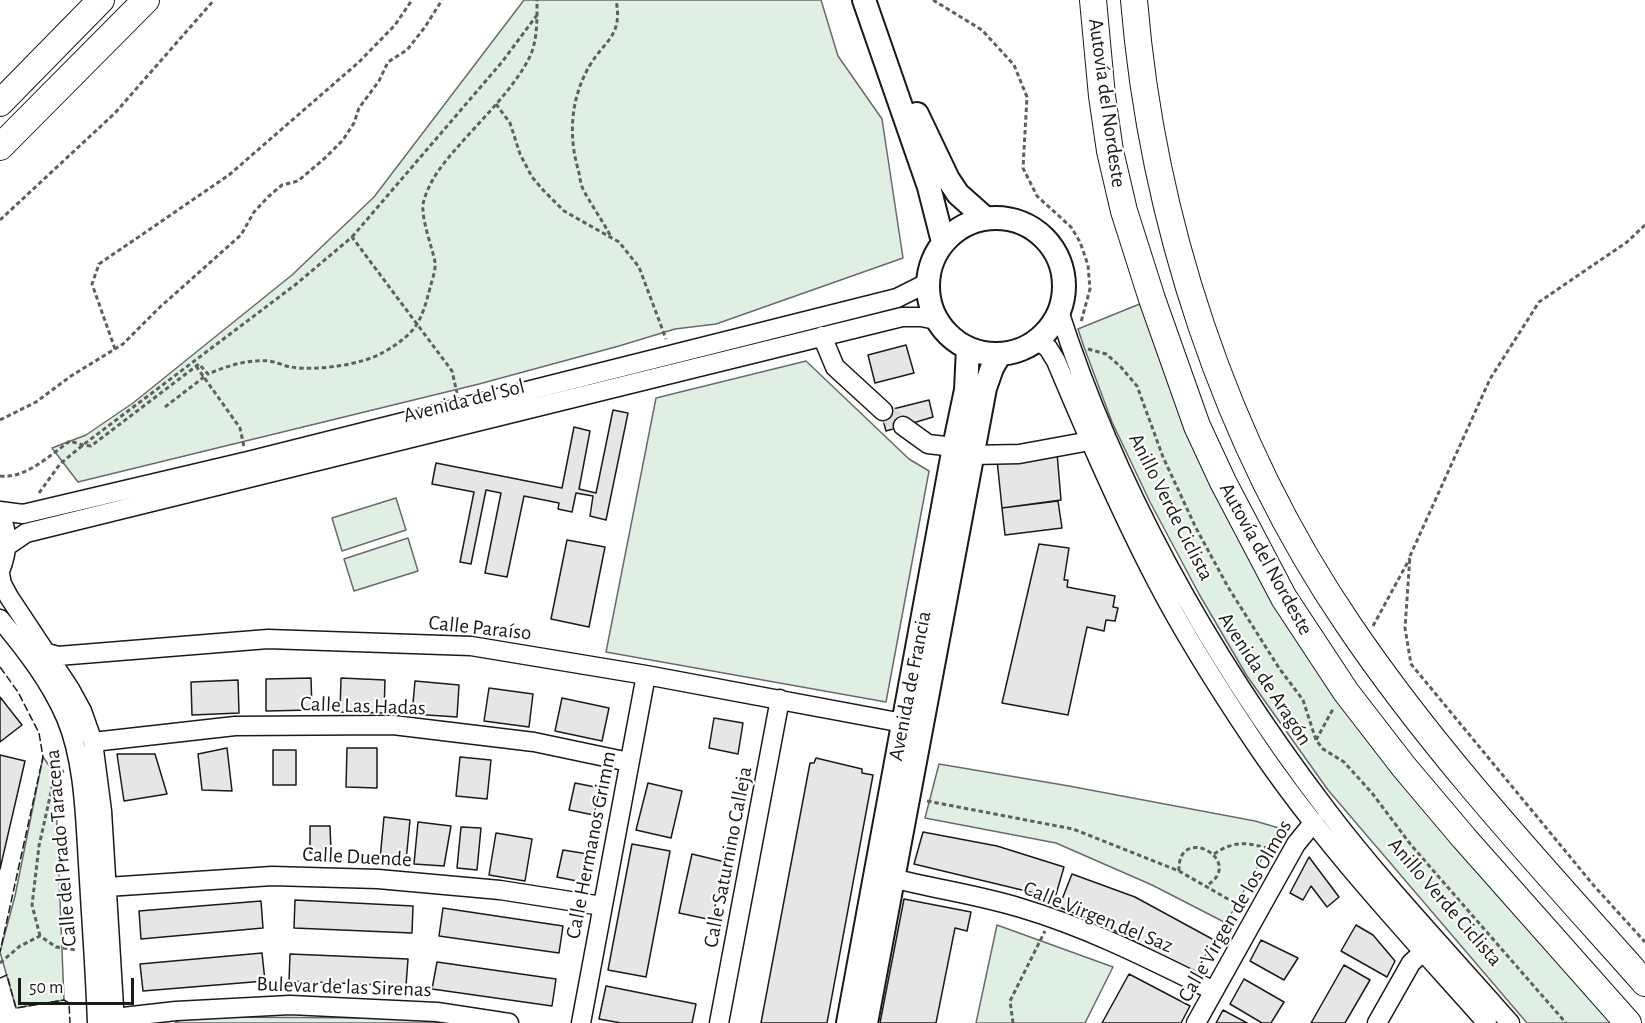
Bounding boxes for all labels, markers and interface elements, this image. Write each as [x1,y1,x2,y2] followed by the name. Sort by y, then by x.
[1083,17,1131,189] street label: Autovía del Nordeste
[401,374,527,428] street label: Avenida del Sol
[1123,429,1219,585] street label: Anillo Verde Ciclista
[1214,478,1318,640] street label: Autovía del Nordeste
[1213,608,1317,750] street label: Avenida de Aragón
[883,609,937,763] street label: Avenida de Francia
[427,610,533,646] street label: Calle Paraíso
[300,691,426,721] street label: Calle Las Hadas
[40,748,82,948] street label: Calle del Prado Taracena
[560,749,622,941] street label: Calle Hermanos Grimm
[698,764,758,950] street label: Calle Saturnino Calleja
[1173,815,1297,1007] street label: Calle Virgen de los Olmos
[1382,833,1508,971] street label: Anillo Verde Ciclista
[302,842,412,872] street label: Calle Duende
[1020,876,1176,958] street label: Calle Virgen del Saz
[21,966,136,1004] scale bar
[256,971,432,1003] street label: Bulevar de las Sirenas
[29,979,63,997] text: 50 m

